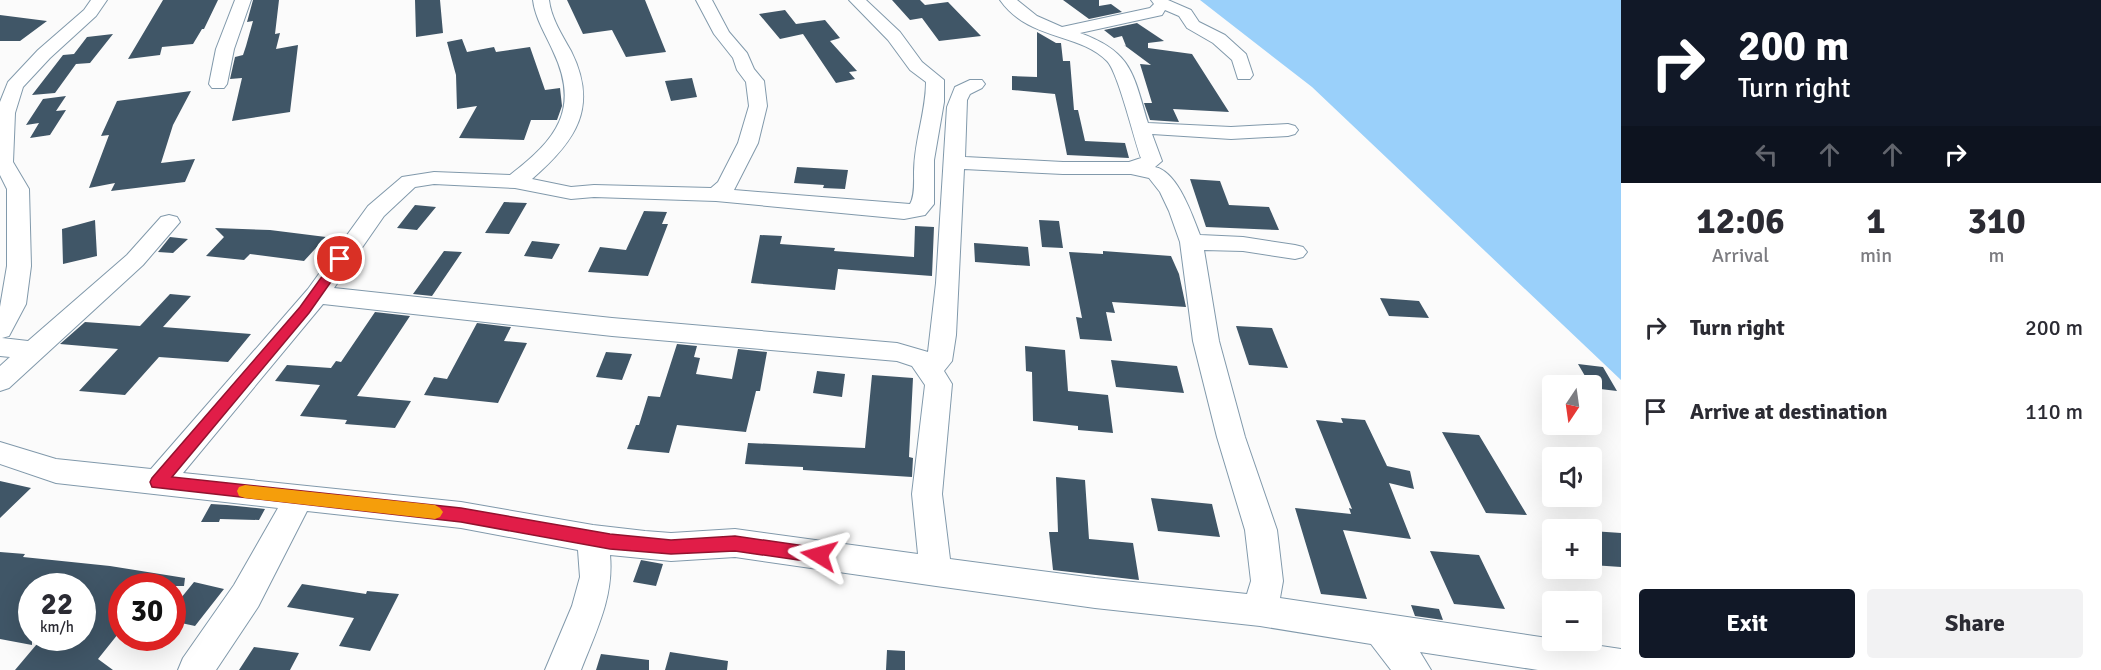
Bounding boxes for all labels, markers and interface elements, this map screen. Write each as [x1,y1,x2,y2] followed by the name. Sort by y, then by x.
[1738,21,1849,72] text: 200 m
[1639,24,1717,102] icon: right
[1738,72,1851,105] text: Turn right
[1750,138,1783,171] icon: left
[1813,138,1846,171] icon: ahead
[1876,138,1909,171] icon: ahead
[1939,138,1972,171] icon: right
[1696,199,1785,244] text: 12:06
[1866,199,1886,244] text: 1
[1967,199,2026,244] text: 310
[314,233,365,284] pin
[323,242,356,275] icon: arrive
[1712,243,1769,268] text: Arrival
[1860,243,1892,268] text: min
[1989,243,2005,268] text: m
[1639,311,1672,344] icon: right
[1690,314,1785,341] text: Turn right
[2025,314,2083,341] text: 200 m
[1542,375,1602,435] north arrow
[1542,375,1602,651] map controls
[1639,395,1672,428] icon: arrive
[1690,398,1887,425] text: Arrive at destination
[2025,398,2083,425] text: 110 m
[1542,447,1602,507] button: sound
[1542,519,1602,579] button: +
[787,523,851,587] position arrow
[108,573,186,651] speed limit sign: 30
[41,586,73,623] text: 22
[1639,589,1855,658] button: Exit
[1867,589,2083,658] button: Share
[1542,591,1602,651] button: −
[40,618,74,636] text: km/h

